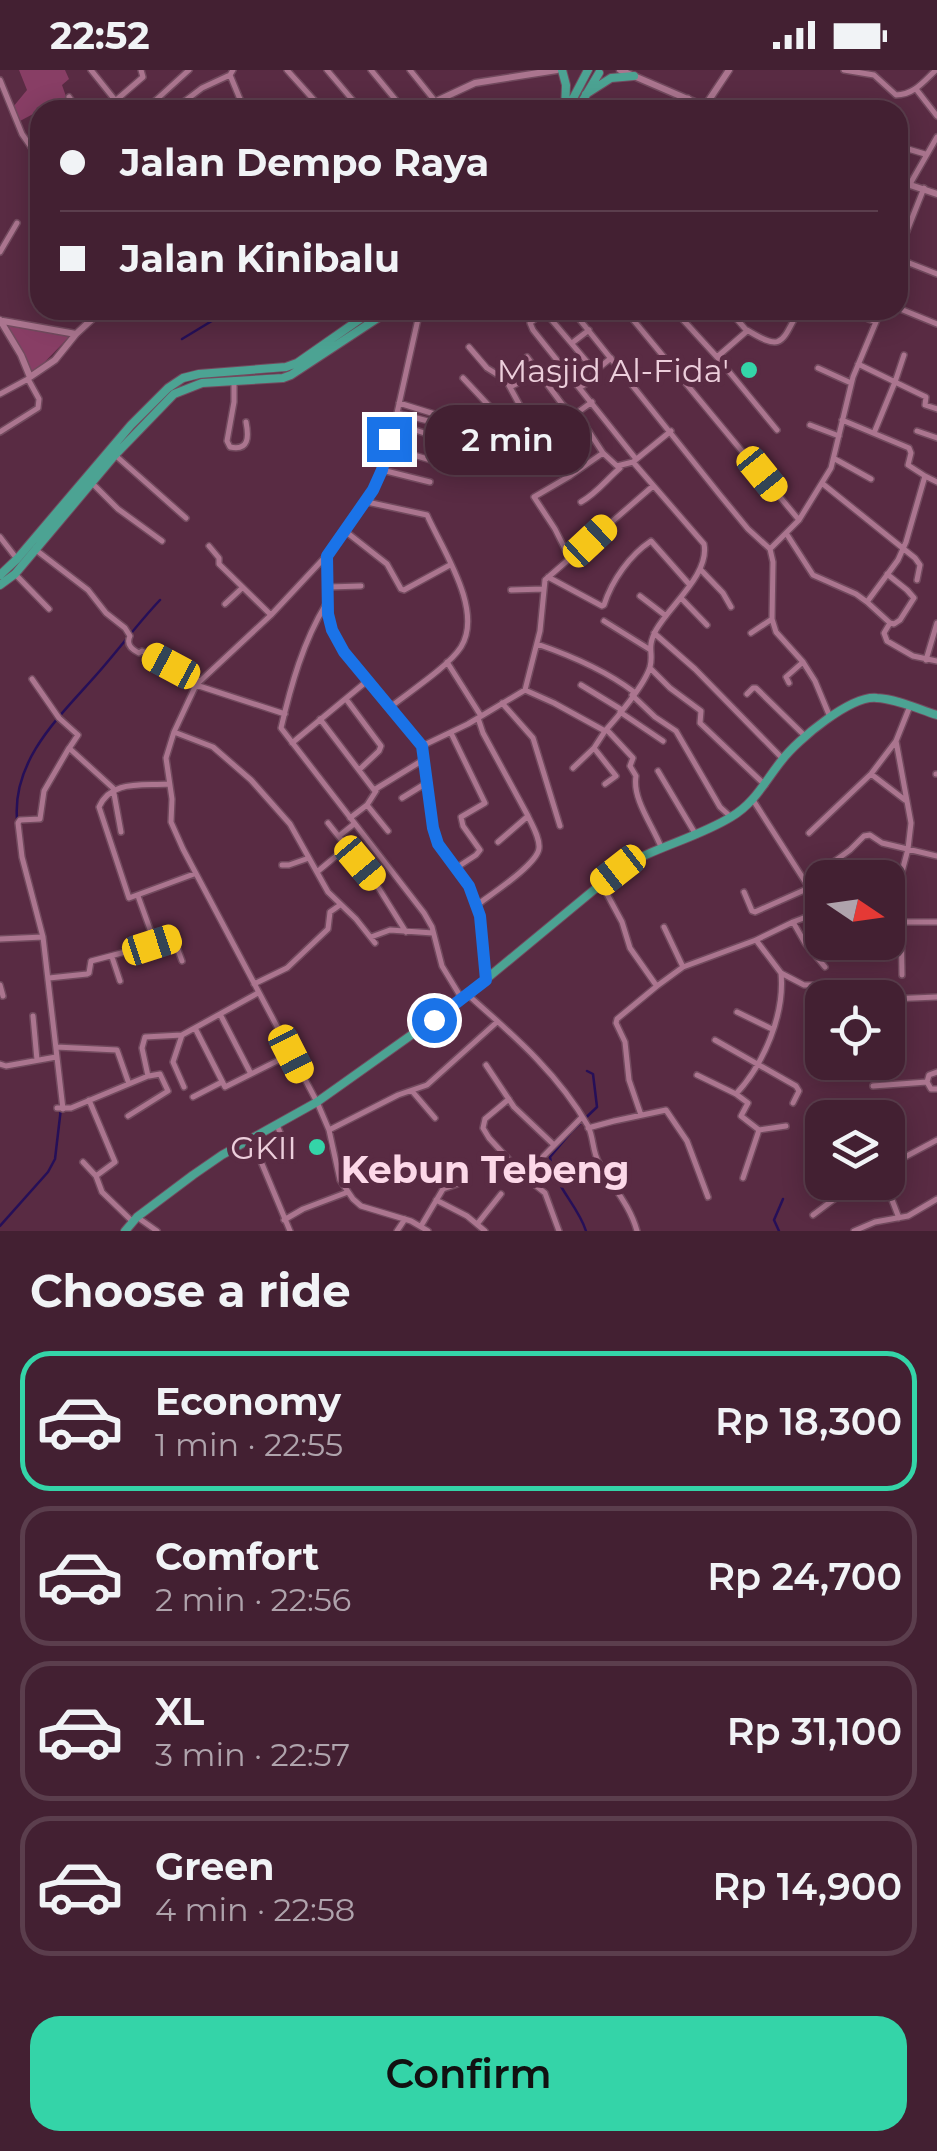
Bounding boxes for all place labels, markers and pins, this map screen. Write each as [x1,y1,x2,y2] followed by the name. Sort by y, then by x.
[497,351,729,390] place label: Masjid Al-Fida'
[738,359,760,381] marker: Masjid Al-Fida'
[230,1128,297,1167] place label: GKII
[306,1136,328,1158] marker: GKII

